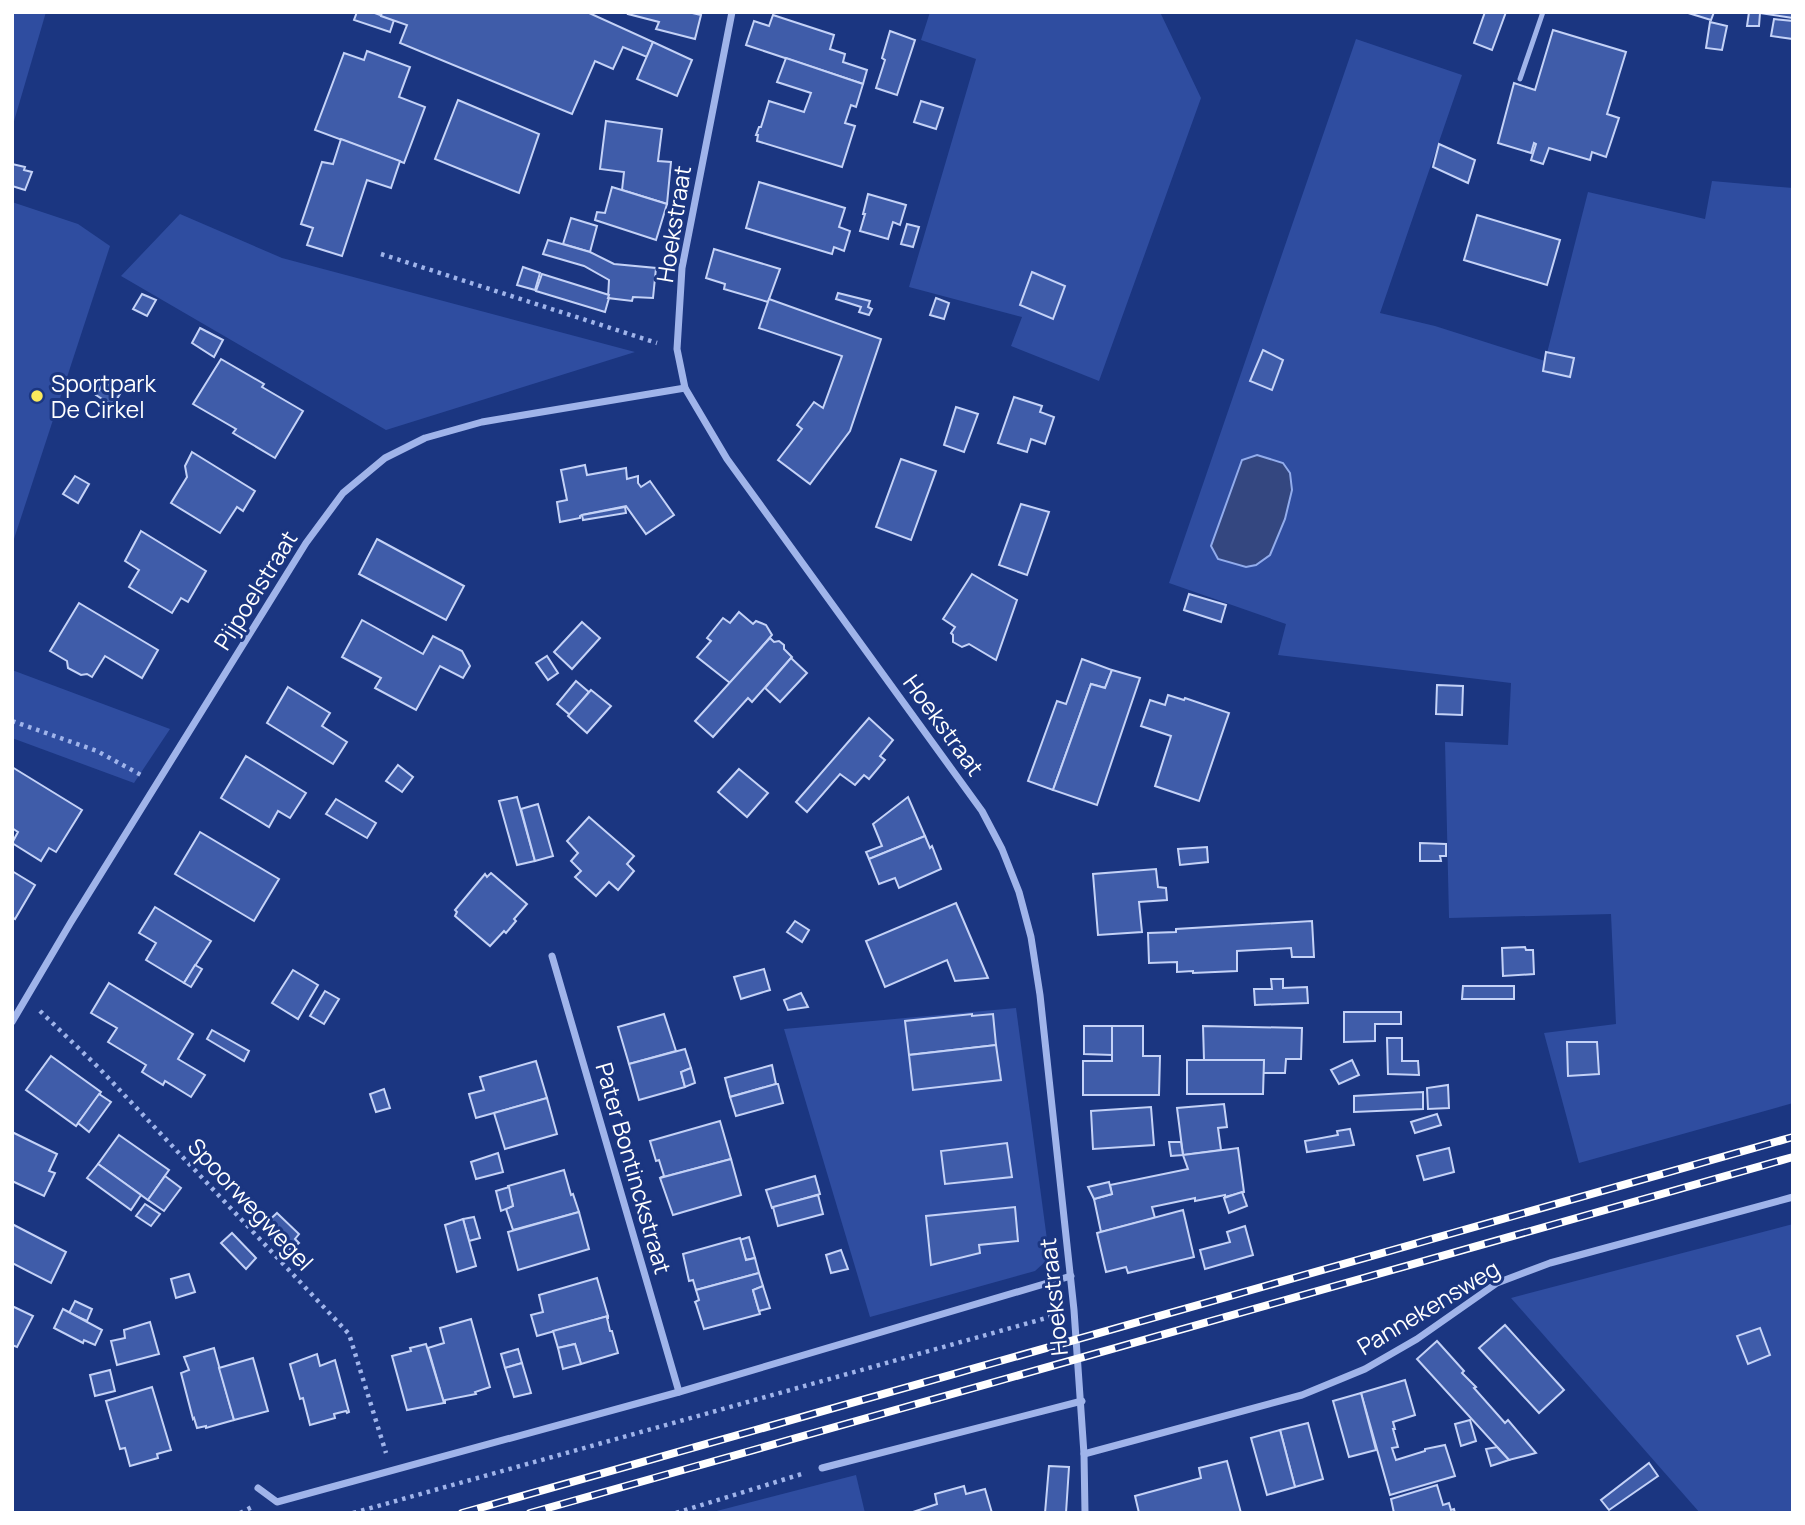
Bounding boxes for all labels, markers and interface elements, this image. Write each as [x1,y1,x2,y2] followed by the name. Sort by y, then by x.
[648,163,698,285] street label: Hoekstraat
[51,367,157,425] place label: Sportpark De Cirkel
[29,388,45,404] marker: Sportpark De Cirkel
[206,524,304,656] street label: Pijpoelstraat
[896,668,992,782] street label: Hoekstraat
[588,1059,680,1277] street label: Pater Bontinckstraat
[181,1131,321,1277] street label: Spoorwegwegel
[1031,1237,1075,1357] street label: Hoekstraat
[1351,1252,1505,1362] street label: Pannekensweg

